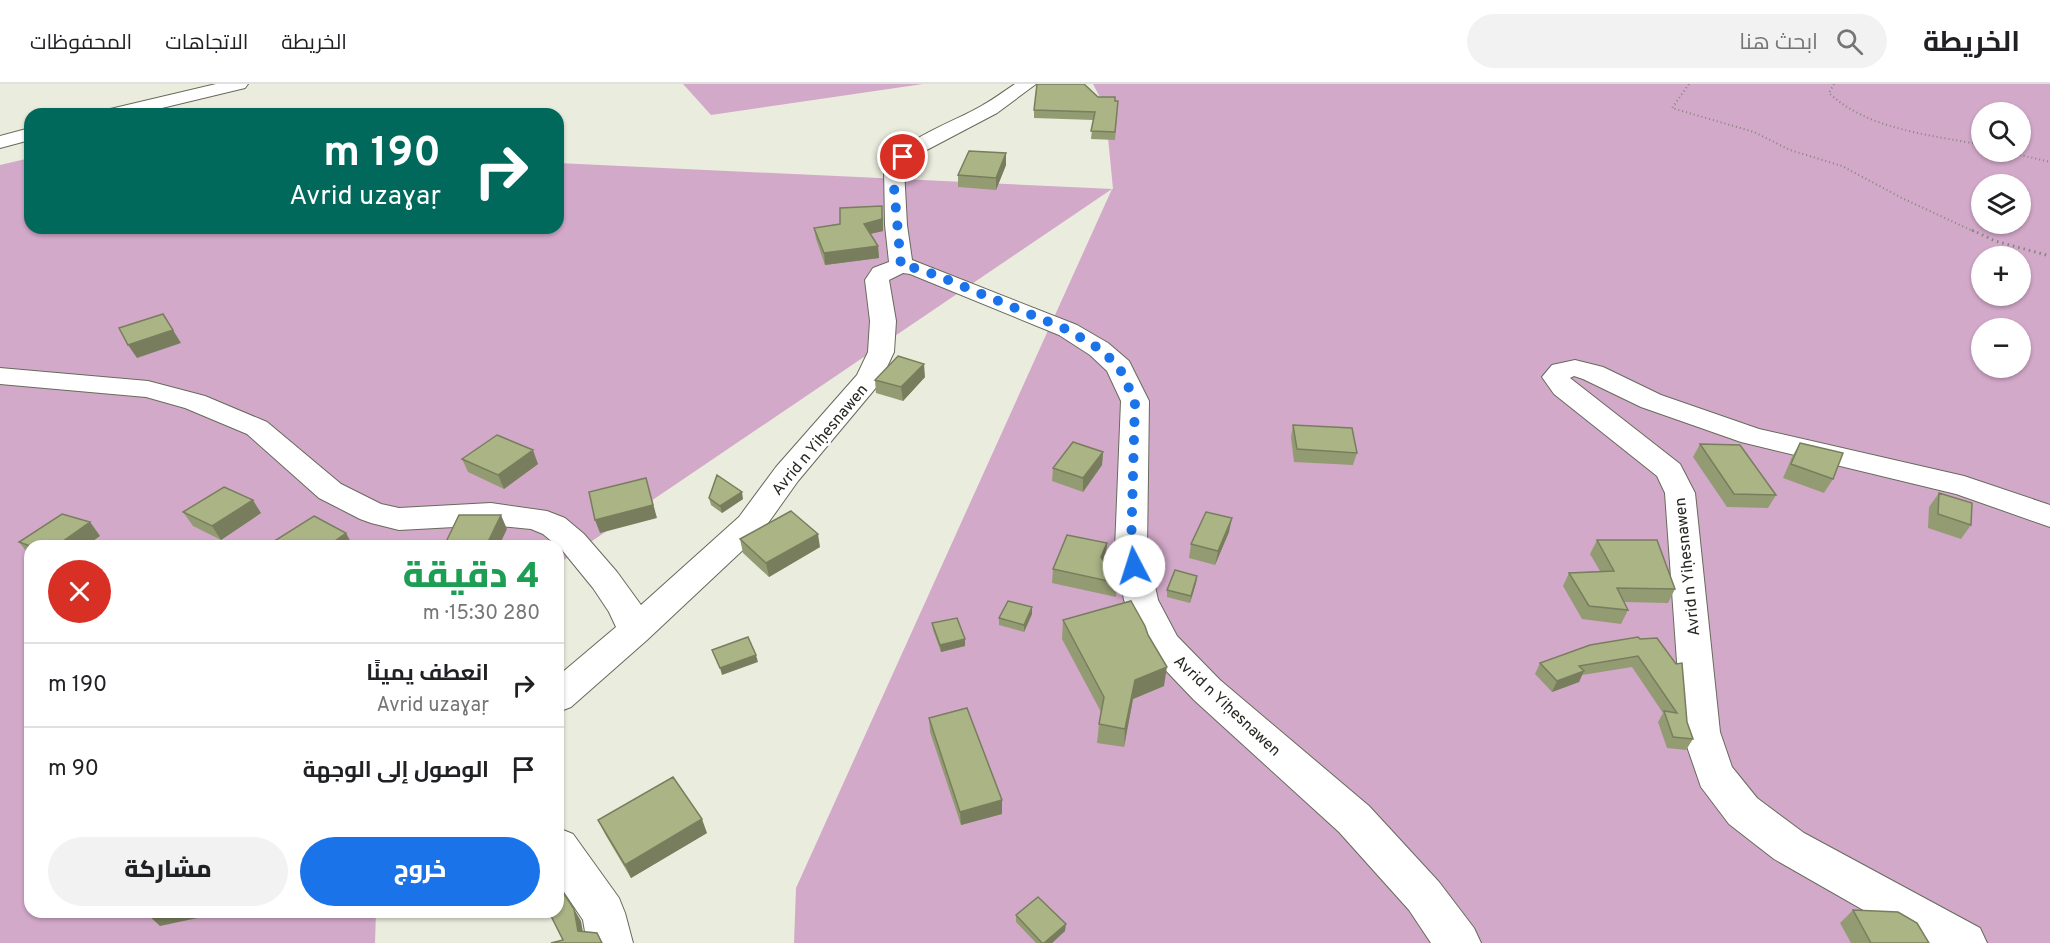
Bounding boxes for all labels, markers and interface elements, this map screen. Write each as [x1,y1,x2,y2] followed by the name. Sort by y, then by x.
[1467,14,1887,68] search box
[1833,25,1866,58] icon: search
[1923,26,2020,62] text: الخريطة
[30,30,132,57] text: المحفوظات
[165,30,248,57] text: الاتجاهات
[281,30,347,57] text: الخريطة
[1739,30,1818,57] text: ابحث هنا
[1971,102,2031,378] map controls
[1971,102,2031,162] button: search
[323,128,441,181] text: 190 m
[877,131,928,182] pin
[462,132,540,210] icon: right
[886,140,919,173] icon: arrive
[1971,174,2031,234] button: layers
[289,180,441,214] text: Avrid uzaɣaṛ
[1971,246,2031,306] button: +
[1971,318,2031,378] button: −
[768,381,873,500] street label: Avrid n Yiḥesnawen
[1671,497,1705,637] street label: Avrid n Yiḥesnawen
[1102,534,1166,598] position arrow
[403,555,540,601] text: 4 دقيقة
[48,560,111,623] button: close
[423,601,540,627] text: 280 m · 15:30
[1169,652,1284,761] street label: Avrid n Yiḥesnawen
[366,661,489,688] text: انعطف يمينًا
[507,669,540,702] icon: right
[48,672,107,699] text: 190 m
[377,693,489,719] text: Avrid uzaɣaṛ
[507,753,540,786] icon: arrive
[48,756,99,783] text: 90 m
[303,758,489,785] text: الوصول إلى الوجهة
[48,837,288,906] button: مشاركة
[300,837,540,906] button: خروج

